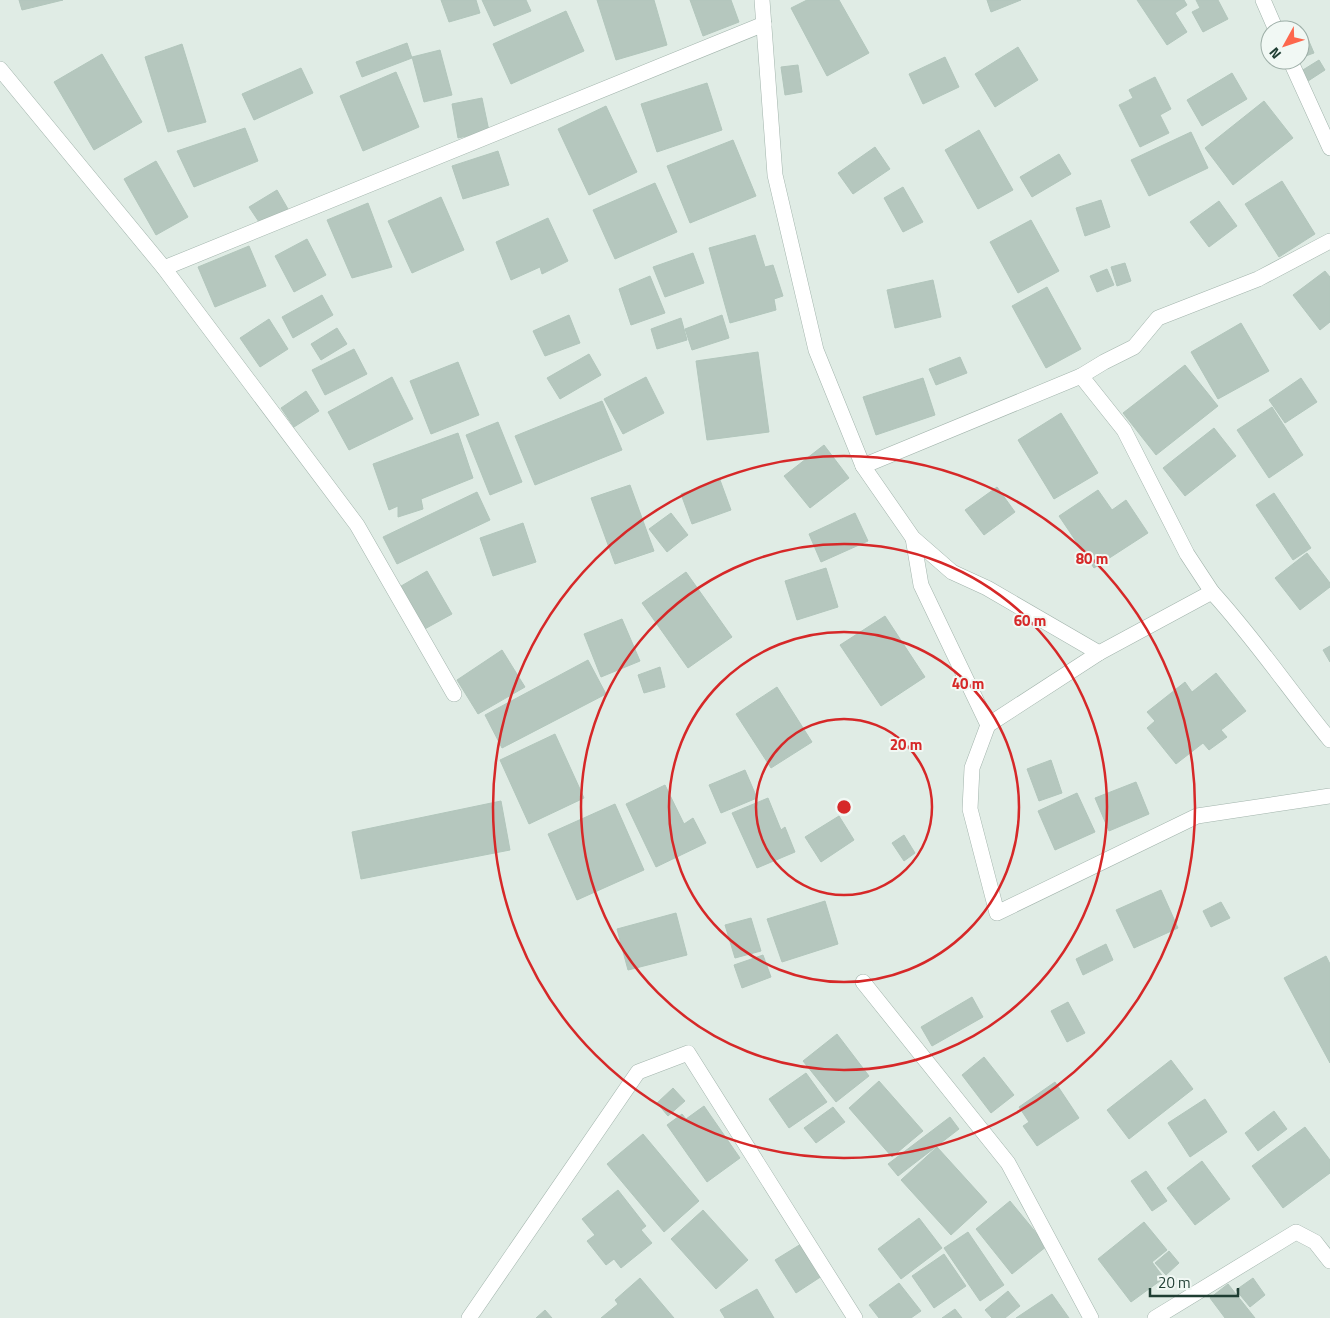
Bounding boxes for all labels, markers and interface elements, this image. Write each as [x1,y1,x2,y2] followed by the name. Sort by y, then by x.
[1260,20,1310,70] north arrow
[1263,43,1286,64] text: N
[1076,547,1108,570] text: 80 m
[1014,609,1046,632] text: 60 m
[952,672,984,695] text: 40 m
[890,733,922,756] text: 20 m
[835,798,853,816] centre of rings
[1150,1266,1238,1298] scale bar
[1158,1271,1191,1294] text: 20 m

